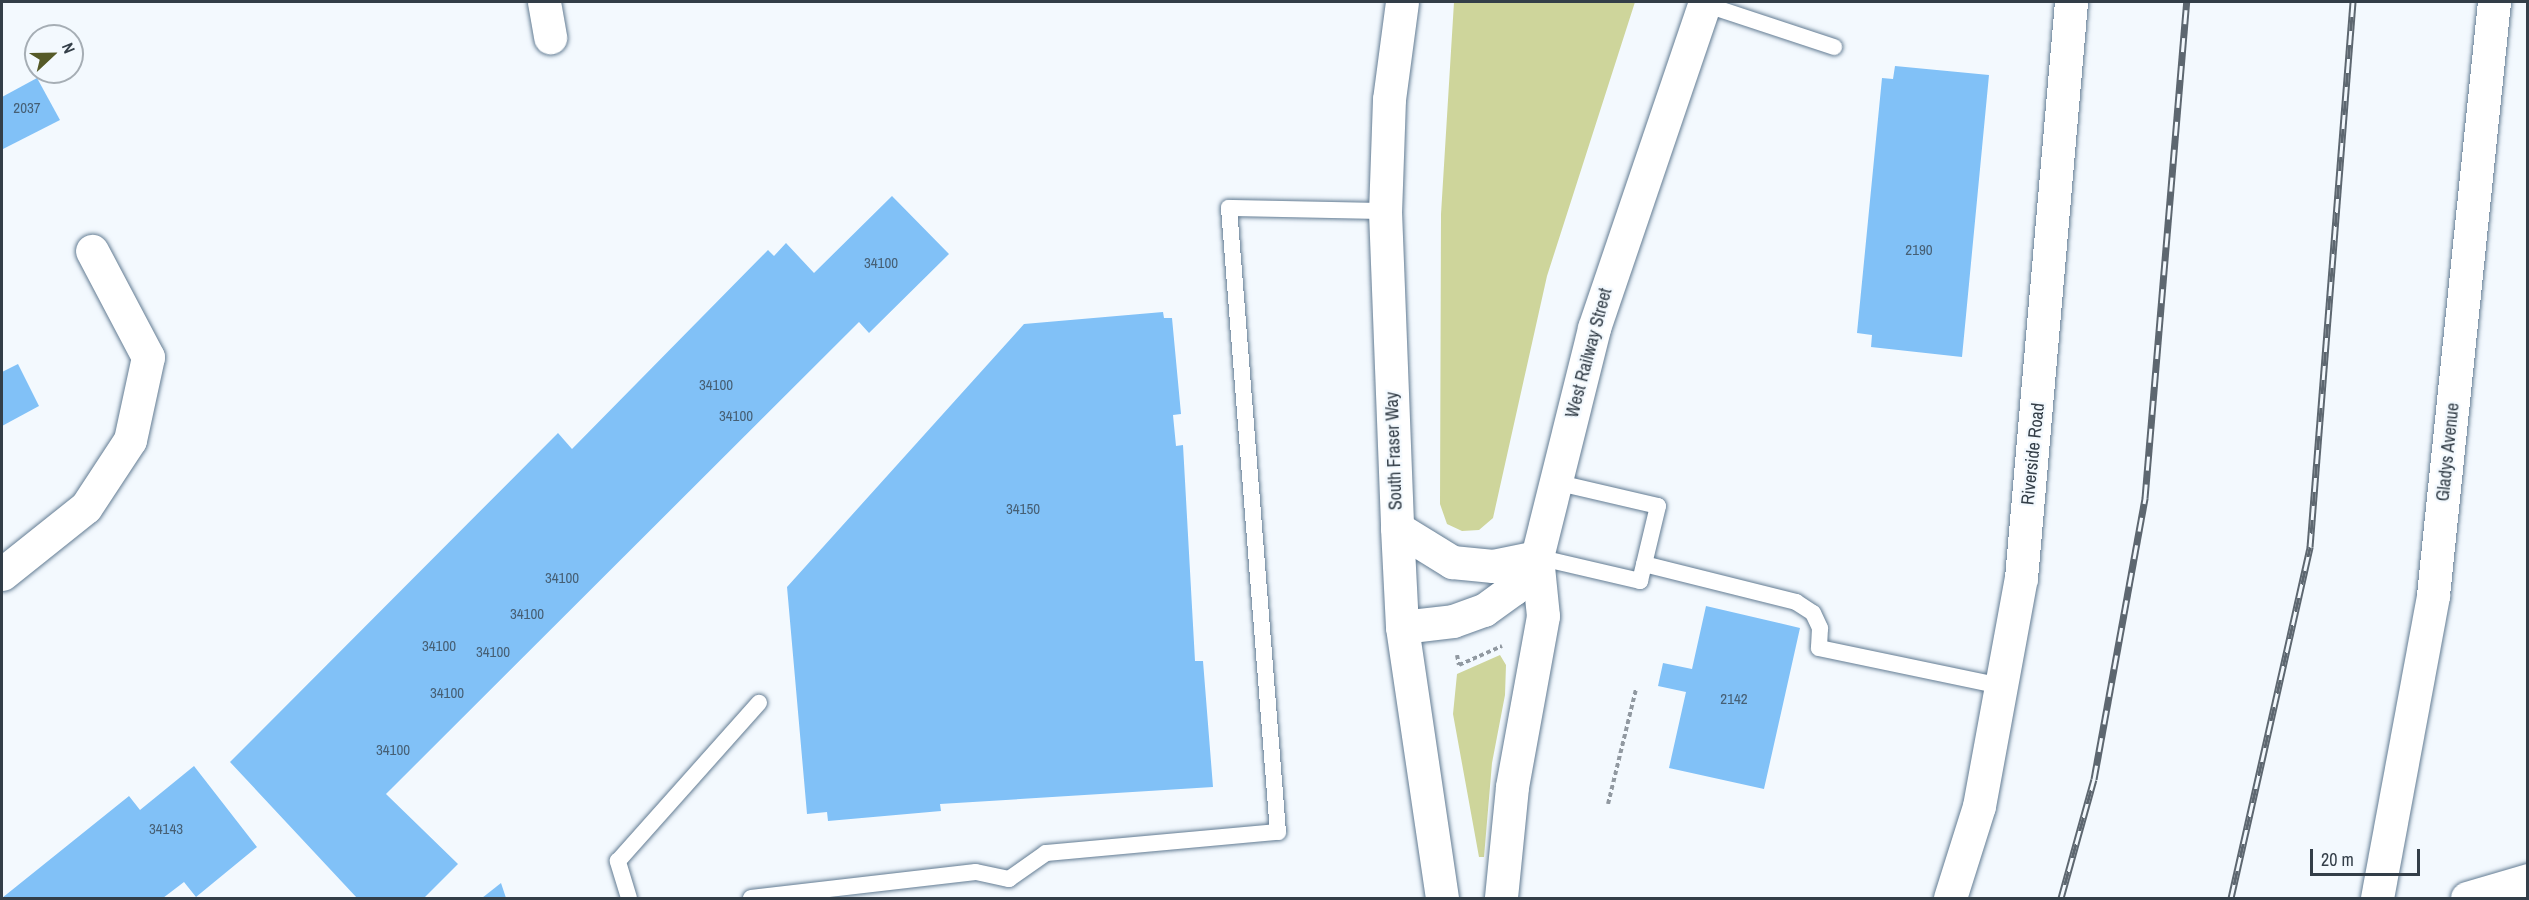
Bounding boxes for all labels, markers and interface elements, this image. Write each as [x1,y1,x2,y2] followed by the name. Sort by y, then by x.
[24,24,84,84] north arrow
[57,39,81,57] text: N
[13,99,41,117] house number: 2037
[1905,241,1933,259] house number: 2190
[864,254,898,272] house number: 34100
[1561,286,1617,420] street label: West Railway Street
[699,376,733,394] house number: 34100
[1381,391,1407,511] street label: South Fraser Way
[2432,401,2464,503] street label: Gladys Avenue
[2017,402,2049,506] street label: Riverside Road
[719,407,753,425] house number: 34100
[1006,500,1040,518] house number: 34150
[545,569,579,587] house number: 34100
[510,605,544,623] house number: 34100
[422,637,456,655] house number: 34100
[476,643,510,661] house number: 34100
[430,684,464,702] house number: 34100
[1720,690,1748,708] house number: 2142
[376,741,410,759] house number: 34100
[149,820,183,838] house number: 34143
[2313,837,2422,875] scale bar
[2321,847,2354,872] text: 20 m

